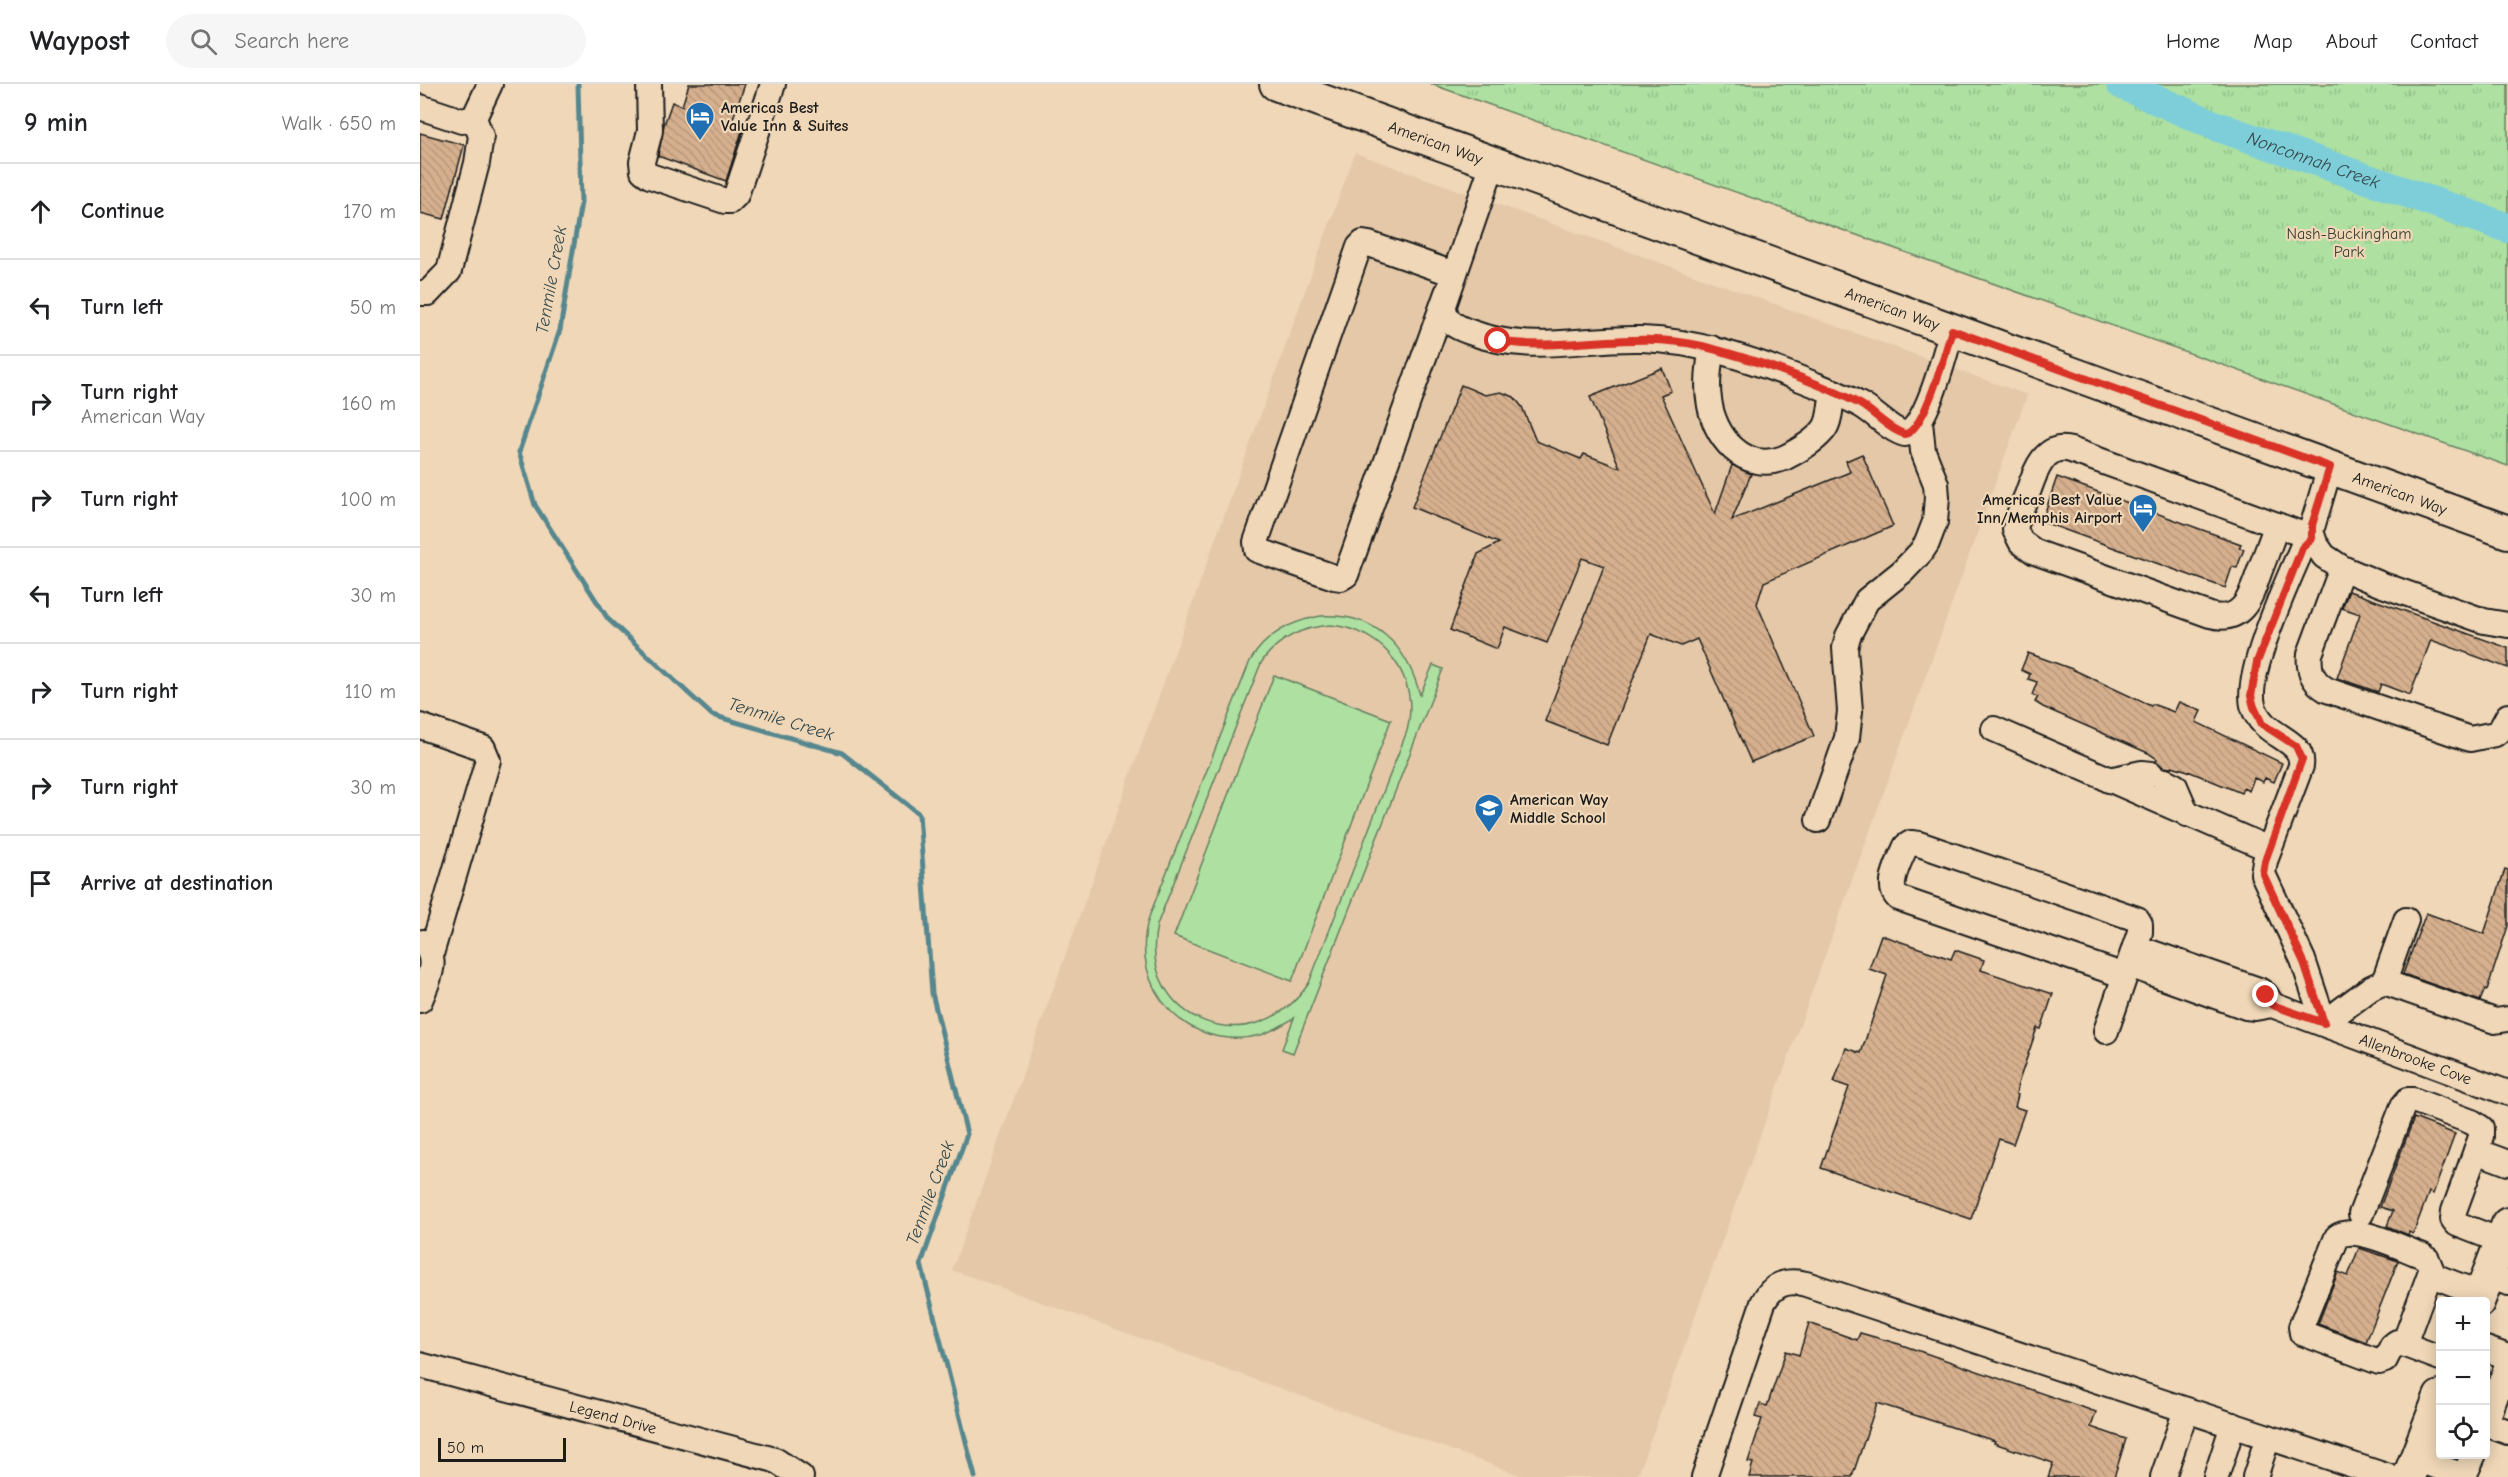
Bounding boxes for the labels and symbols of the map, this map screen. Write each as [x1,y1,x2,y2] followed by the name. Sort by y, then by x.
[721,99,849,135] place label: Americas Best Value Inn & Suites
[684,100,716,142] hotel icon: Americas Best Value Inn & Suites
[1386,118,1486,169] street label: American Way
[2244,128,2383,193] water label: Nonconnah Creek
[532,224,571,336] water label: Tenmile Creek
[2286,225,2412,261] park label: Nash-Buckingham Park
[1843,284,1943,335] street label: American Way
[1484,327,1510,353] route start
[2350,468,2450,519] street label: American Way
[1977,491,2123,527] place label: Americas Best Value Inn/Memphis Airport
[2127,492,2159,534] hotel icon: Americas Best Value Inn/Memphis Airport
[725,693,836,746] water label: Tenmile Creek
[1510,791,1609,827] place label: American Way Middle School
[1473,792,1505,834] school or university icon: American Way Middle School
[2252,981,2278,1007] route end
[2357,1030,2474,1089] street label: Allenbrooke Cove
[902,1138,959,1248] water label: Tenmile Creek
[567,1397,658,1438] street label: Legend Drive
[438,1435,566,1462] scale bar

